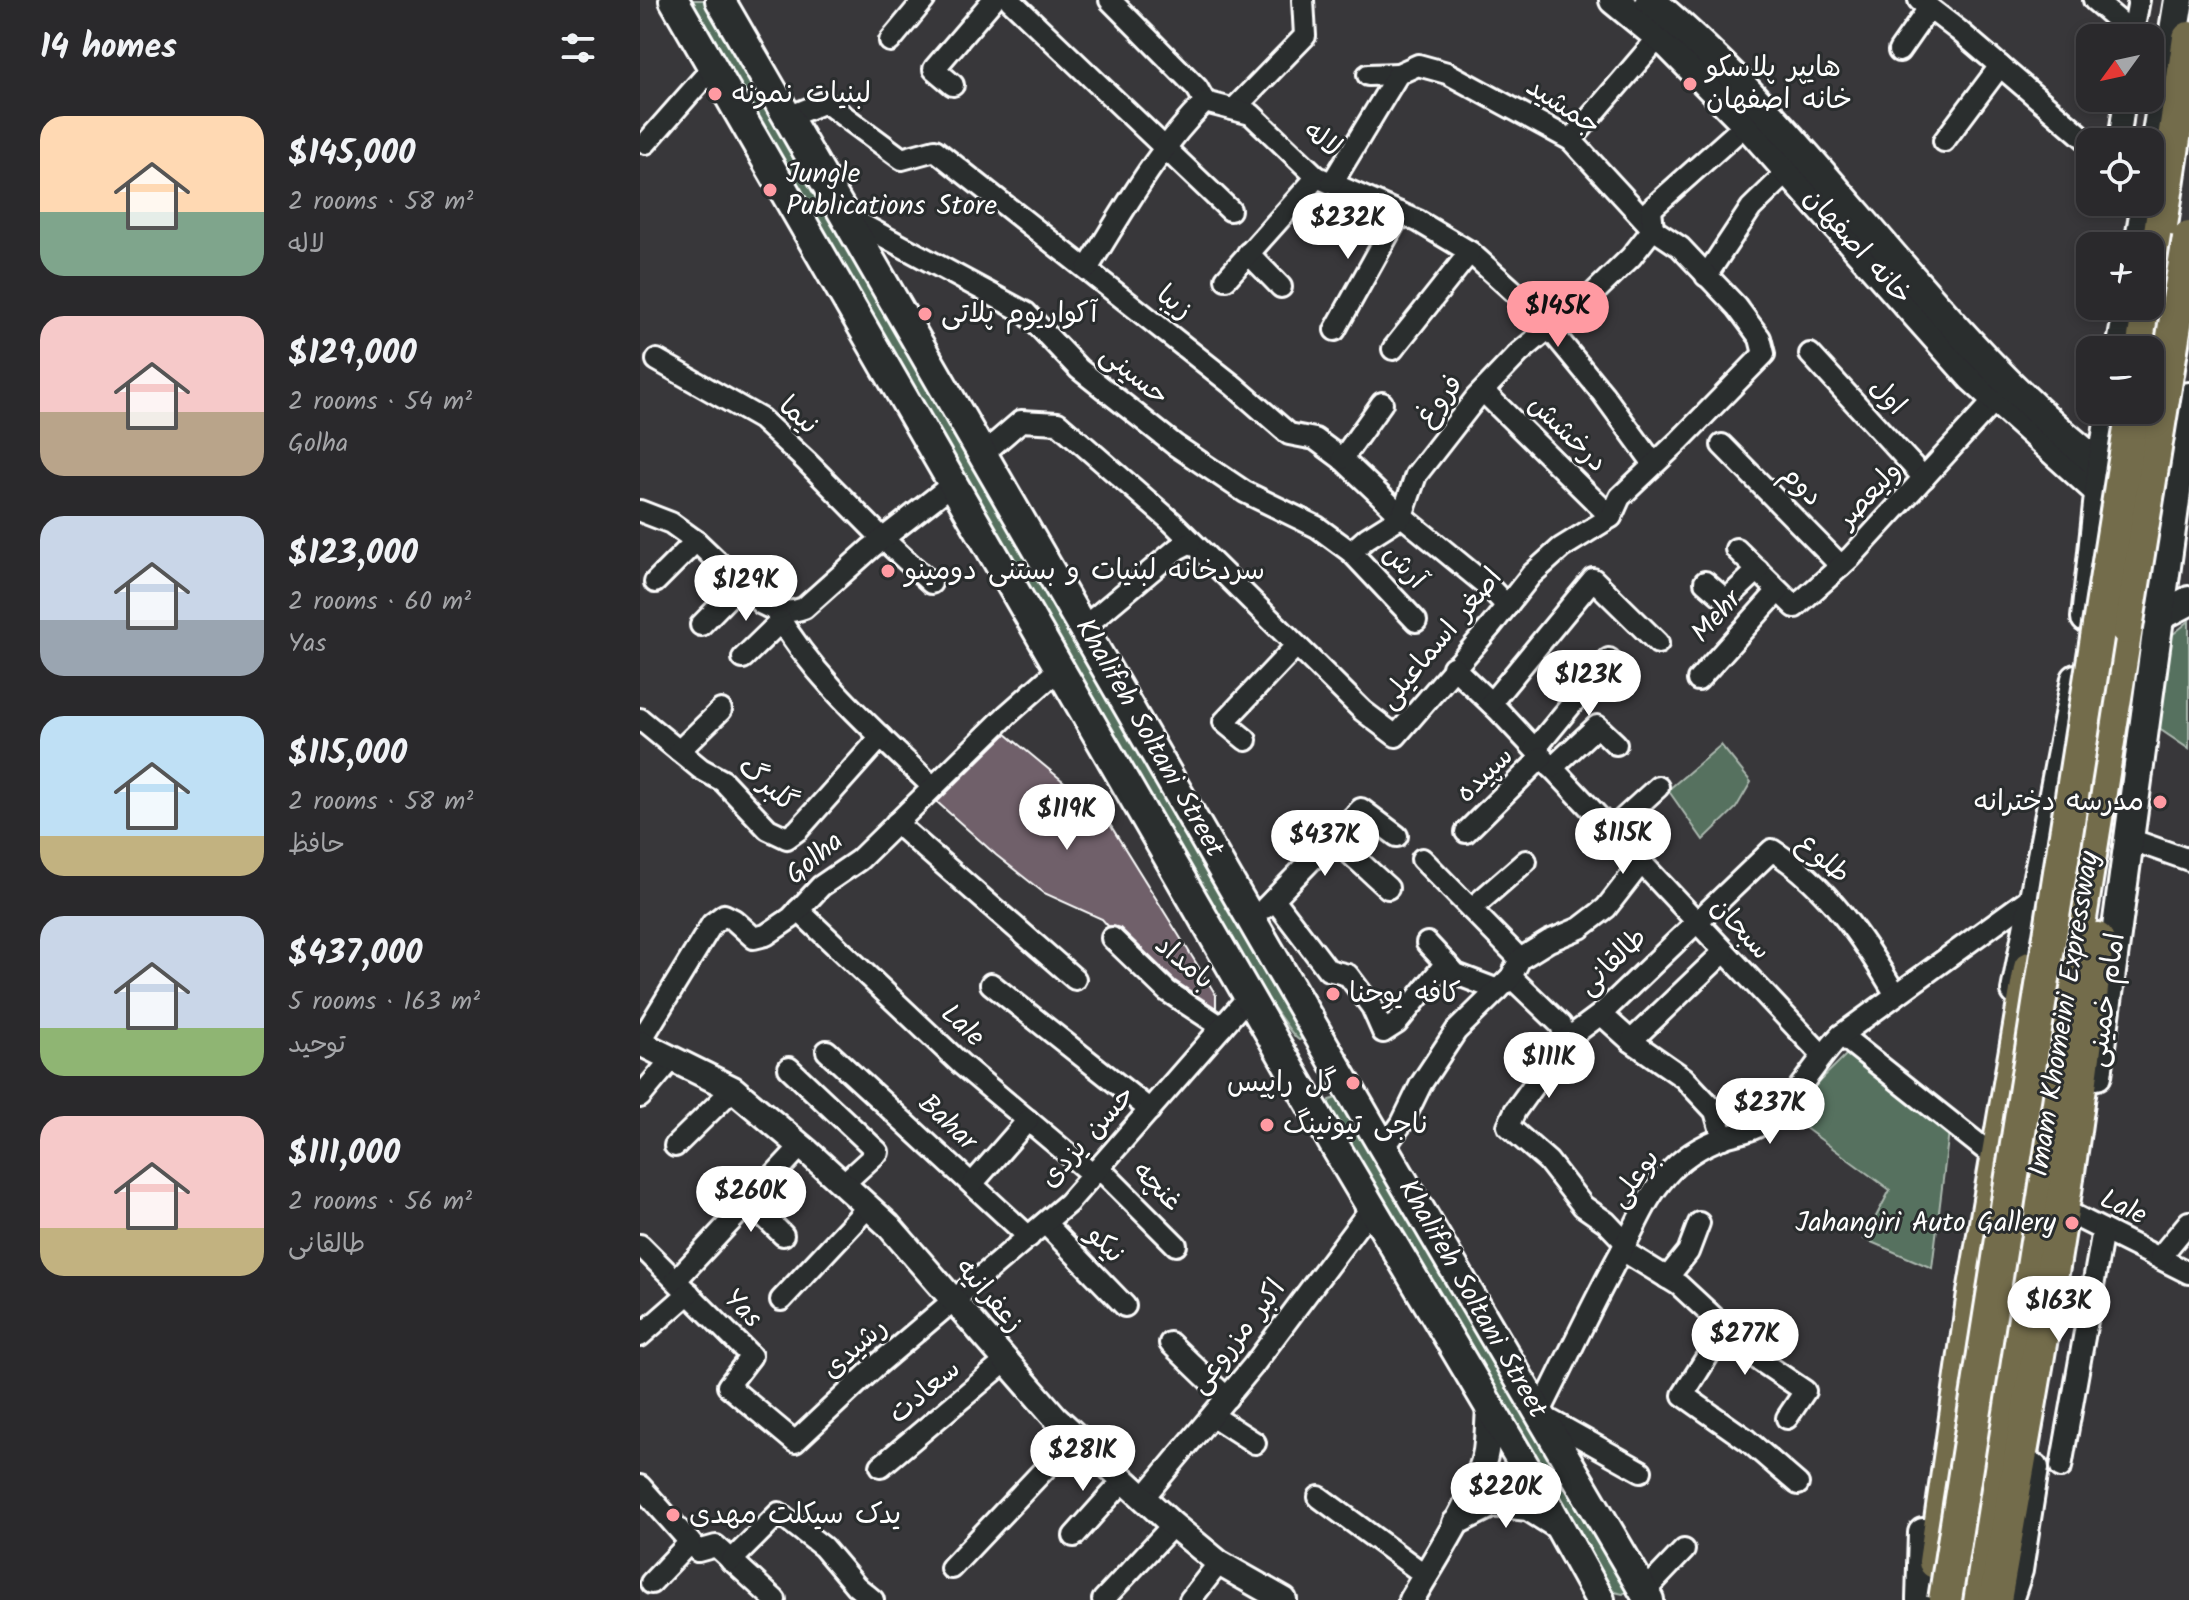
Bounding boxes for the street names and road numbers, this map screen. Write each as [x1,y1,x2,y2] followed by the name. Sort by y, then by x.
[1516,66,1610,148] street label: جمشید
[1293,110,1351,170] street label: لاله
[1791,178,1923,316] street label: خانه اصفهان
[1146,274,1202,332] street label: زیبا
[1089,334,1179,418] street label: حسینی
[1405,365,1475,437] street label: فروغ
[1857,368,1917,426] street label: اول
[1516,384,1618,484] street label: درخشش
[768,385,828,447] street label: نیما
[1825,451,1913,541] street label: ولیعصر
[1769,454,1833,518] street label: دوم
[1371,534,1438,601] street label: آرش
[1368,558,1514,720] street label: اصغر اسماعیلی
[1681,579,1755,654] street label: Mehr
[1062,610,1237,867] street label: Khalifeh Soltani Street
[1445,736,1525,814] street label: سپیده
[727,746,807,824] street label: گلبرگ
[776,821,854,897] street label: Golha
[1786,822,1860,896] street label: طلوع
[2017,847,2113,1180] street label: Imam Khomeini Expressway
[1698,887,1782,971] street label: سبحان
[1567,917,1659,1007] street label: طالقانی
[1144,924,1224,1002] street label: بامداد
[2075,930,2139,1070] street label: امام خمینی
[929,993,995,1059] street label: Lale
[1029,1075,1147,1199] street label: حسن یزدی
[907,1083,989,1164] street label: Bahar
[1598,1140,1672,1218] street label: بوعلی
[1121,1151,1193,1223] street label: غنچه
[1385,1171,1560,1428] street label: Khalifeh Soltani Street
[2092,1177,2155,1239] street label: Lale
[1074,1214,1135,1275] street label: نیکو
[943,1248,1035,1344] street label: زعفرانیه
[1178,1269,1298,1405] street label: اکبر مزروعی
[712,1279,773,1340] street label: Yas
[812,1307,898,1391] street label: رشیدی
[879,1348,971,1436] street label: سعادت

